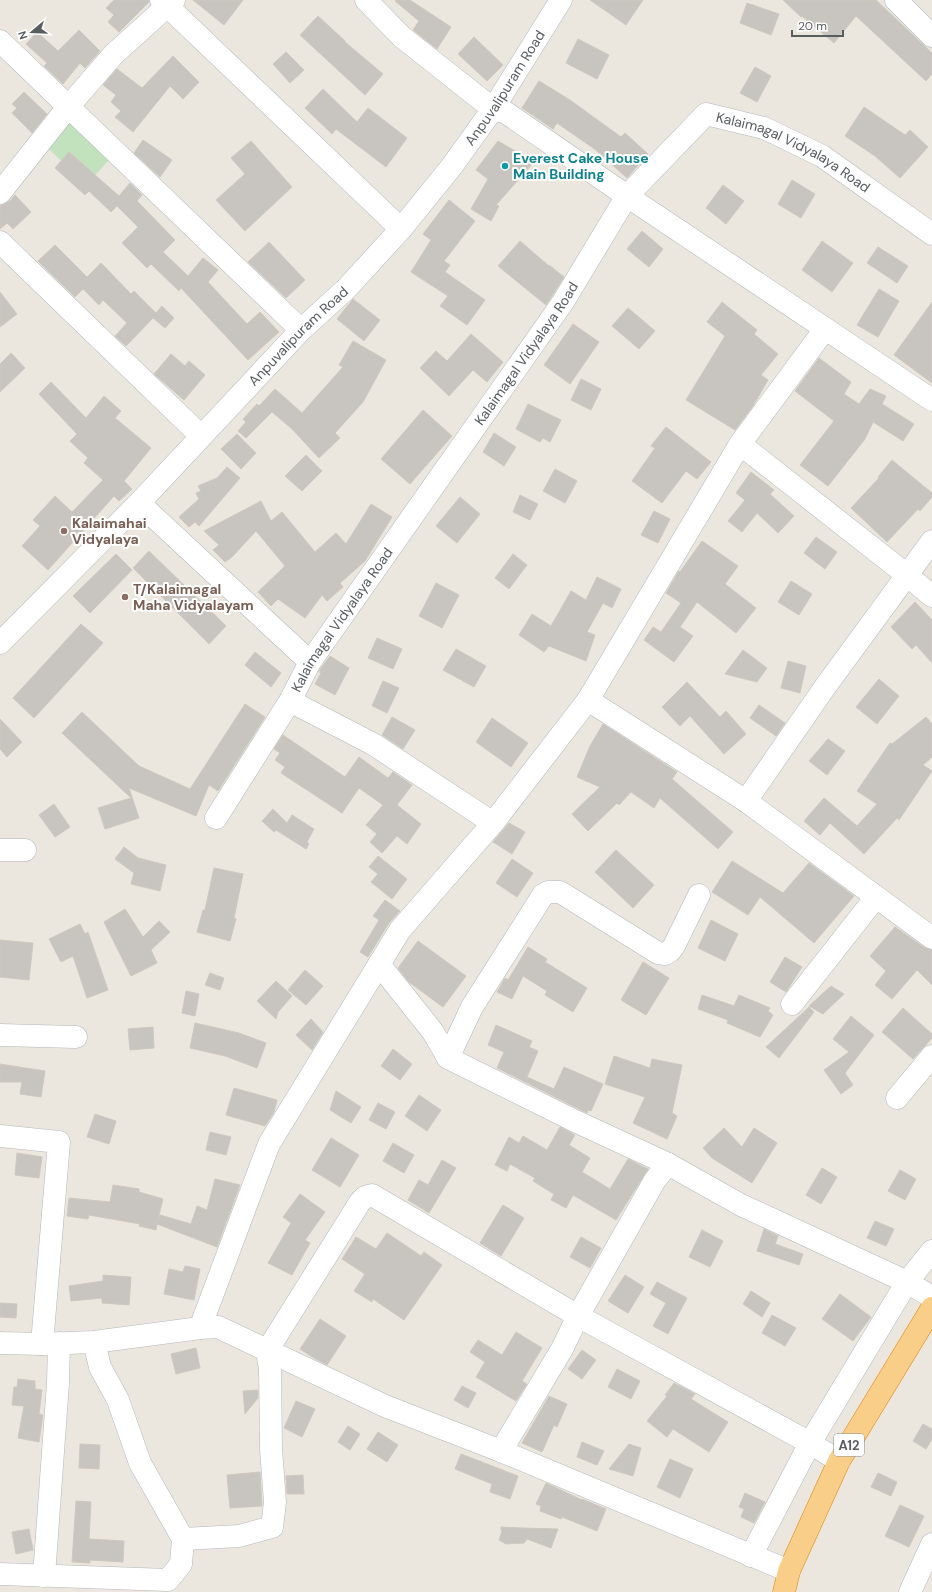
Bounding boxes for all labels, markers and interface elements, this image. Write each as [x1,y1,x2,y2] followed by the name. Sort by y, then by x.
[12,12,52,52] north arrow
[792,12,843,38] scale bar
[798,18,827,34] text: 20 m
[461,27,549,149] street label: Anpuvalipuram Road
[15,29,30,41] text: N
[714,108,874,196] street label: Kalaimagal Vidyalaya Road
[513,149,649,183] place label: Everest Cake House Main Building
[500,161,510,171] marker: Everest Cake House Main Building
[470,279,582,429] street label: Kalaimagal Vidyalaya Road
[244,283,352,390] street label: Anpuvalipuram Road
[72,514,147,548] place label: Kalaimahai Vidyalaya
[59,526,69,536] marker: Kalaimahai Vidyalaya
[287,544,397,695] street label: Kalaimagal Vidyalaya Road
[133,580,254,614] place label: T/Kalaimagal Maha Vidyalayam
[120,592,130,602] marker: T/Kalaimagal Maha Vidyalayam
[834,1434,864,1456] road number: A12

